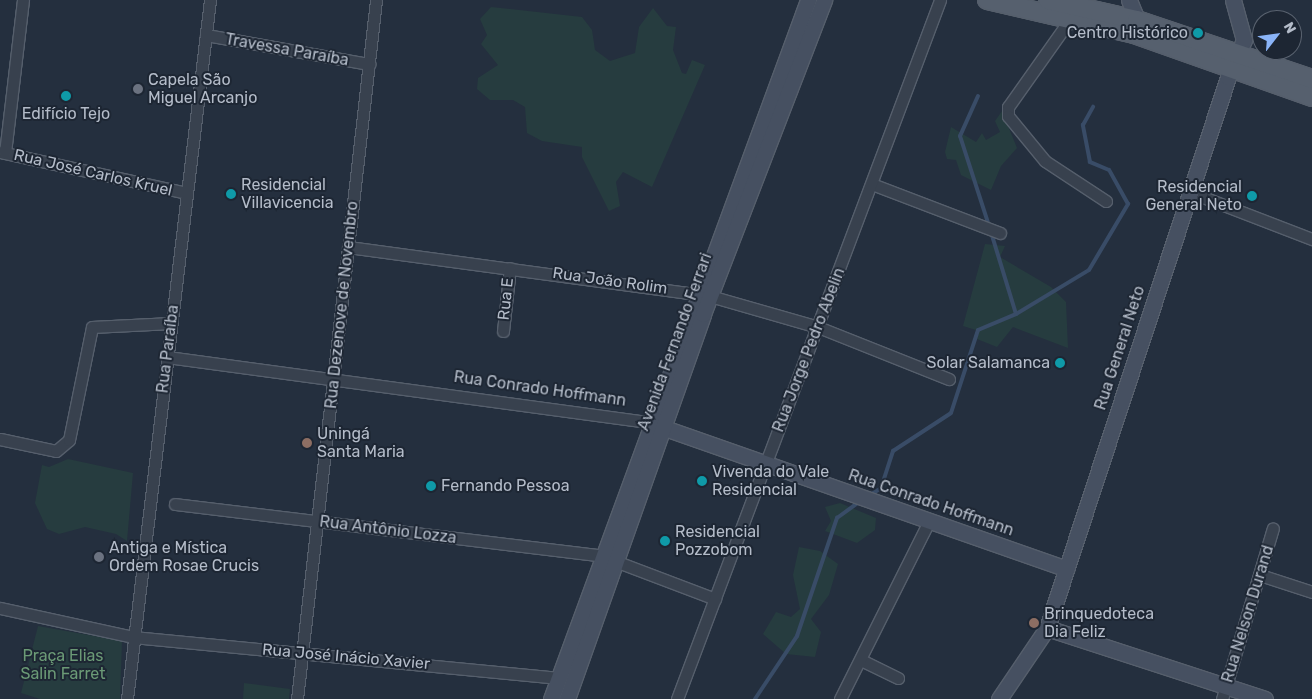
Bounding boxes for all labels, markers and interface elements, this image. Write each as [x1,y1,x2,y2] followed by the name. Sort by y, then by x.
[1252,10,1302,60] north arrow
[1280,19,1299,36] text: N
[1067,23,1188,43] place label: Centro Histórico
[1192,27,1204,39] marker: Centro Histórico
[224,30,350,70] street label: Travessa Paraíba
[148,70,258,108] place label: Capela São Miguel Arcanjo
[132,83,144,95] marker: Capela São Miguel Arcanjo
[60,90,72,102] marker: Edifício Tejo
[22,104,110,124] place label: Edifício Tejo
[12,145,174,201] street label: Rua José Carlos Kruel
[241,175,334,213] place label: Residencial Villavicencia
[1145,177,1242,215] place label: Residencial General Neto
[225,188,237,200] marker: Residencial Villavicencia
[1246,190,1258,202] marker: Residencial General Neto
[322,200,362,410] street label: Rua Dezenove de Novembro
[634,251,716,433] street label: Avenida Fernando Ferrari
[551,263,669,299] street label: Rua João Rolim
[769,265,849,435] street label: Rua Jorge Pedro Abelin
[494,277,518,321] street label: Rua E
[1091,283,1149,413] street label: Rua General Neto
[153,304,183,394] street label: Rua Paraíba
[926,353,1050,373] place label: Solar Salamanca
[1054,357,1066,369] marker: Solar Salamanca
[453,367,627,411] street label: Rua Conrado Hoffmann
[317,424,405,462] place label: Uningá Santa Maria
[301,437,313,449] marker: Uningá Santa Maria
[712,462,830,500] place label: Vivenda do Vale Residencial
[846,466,1016,540] street label: Rua Conrado Hoffmann
[696,475,708,487] marker: Vivenda do Vale Residencial
[441,476,570,496] place label: Fernando Pessoa
[425,480,437,492] marker: Fernando Pessoa
[318,512,458,548] street label: Rua Antônio Lozza
[675,522,760,560] place label: Residencial Pozzobom
[659,535,671,547] marker: Residencial Pozzobom
[109,538,259,576] place label: Antiga e Mística Ordem Rosae Crucis
[1218,543,1278,685] street label: Rua Nelson Durand
[93,551,105,563] marker: Antiga e Mística Ordem Rosae Crucis
[1044,604,1154,642] place label: Brinquedoteca Dia Feliz
[1028,617,1040,629] marker: Brinquedoteca Dia Feliz
[261,640,431,674] street label: Rua José Inácio Xavier
[20,646,106,684] park label: Praça Elias Salin Farret

